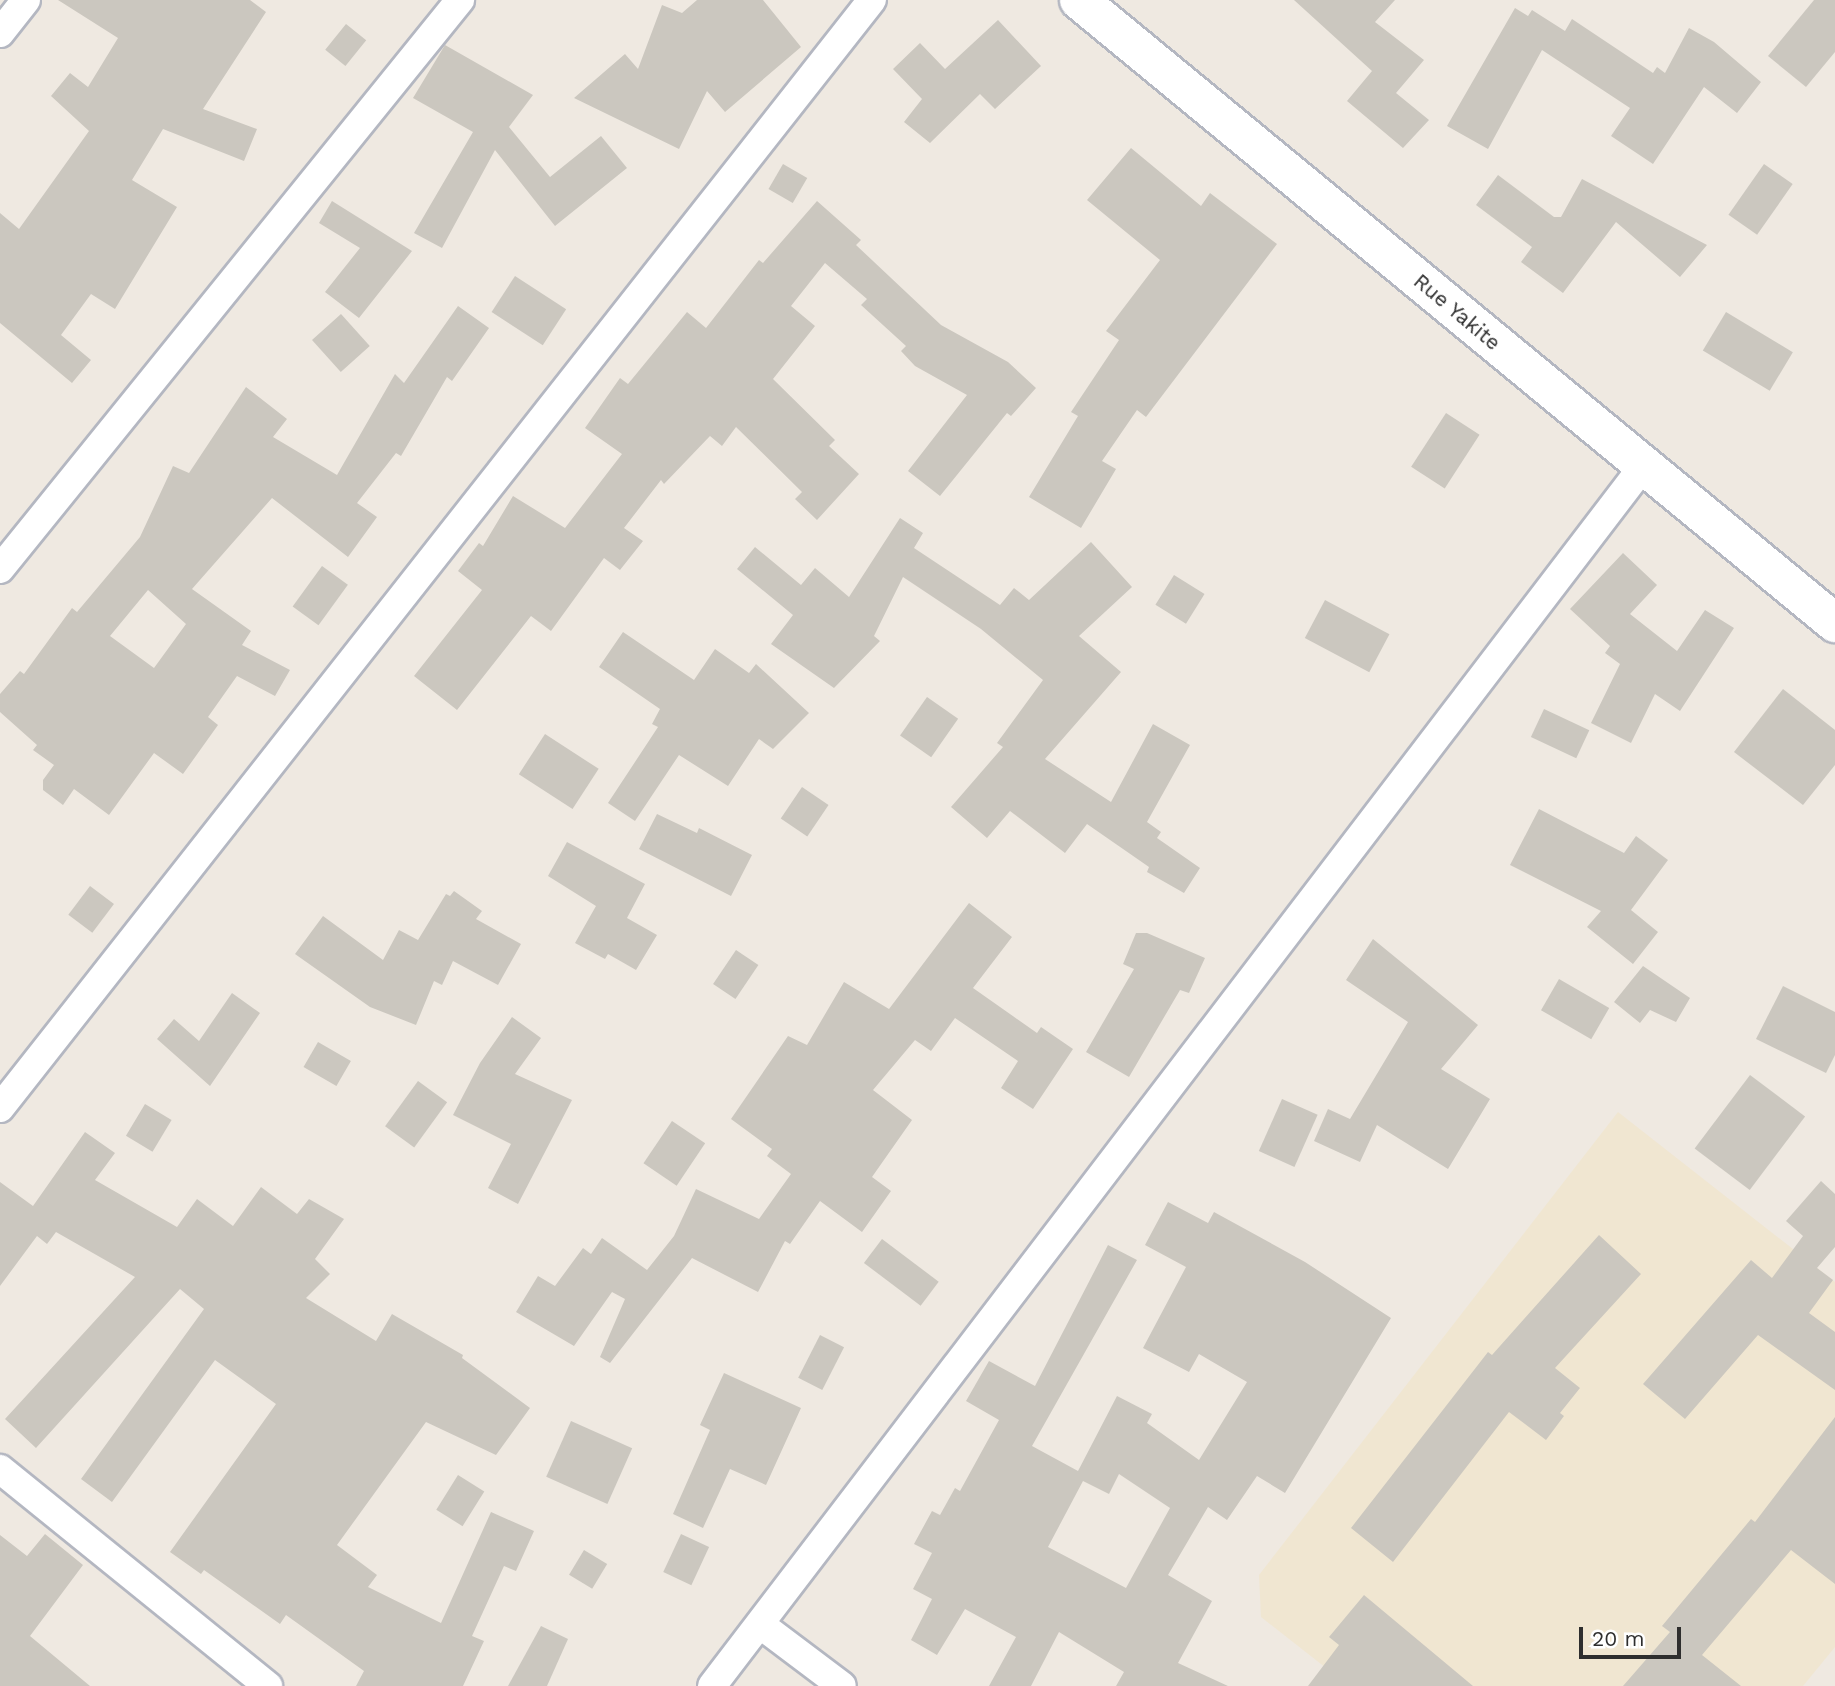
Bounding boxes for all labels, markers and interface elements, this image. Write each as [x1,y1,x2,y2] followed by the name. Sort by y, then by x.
[1408,268,1506,356] street label: Rue Yakite
[1583,1612,1685,1656] scale bar
[1592,1626,1644,1651] text: 20 m

